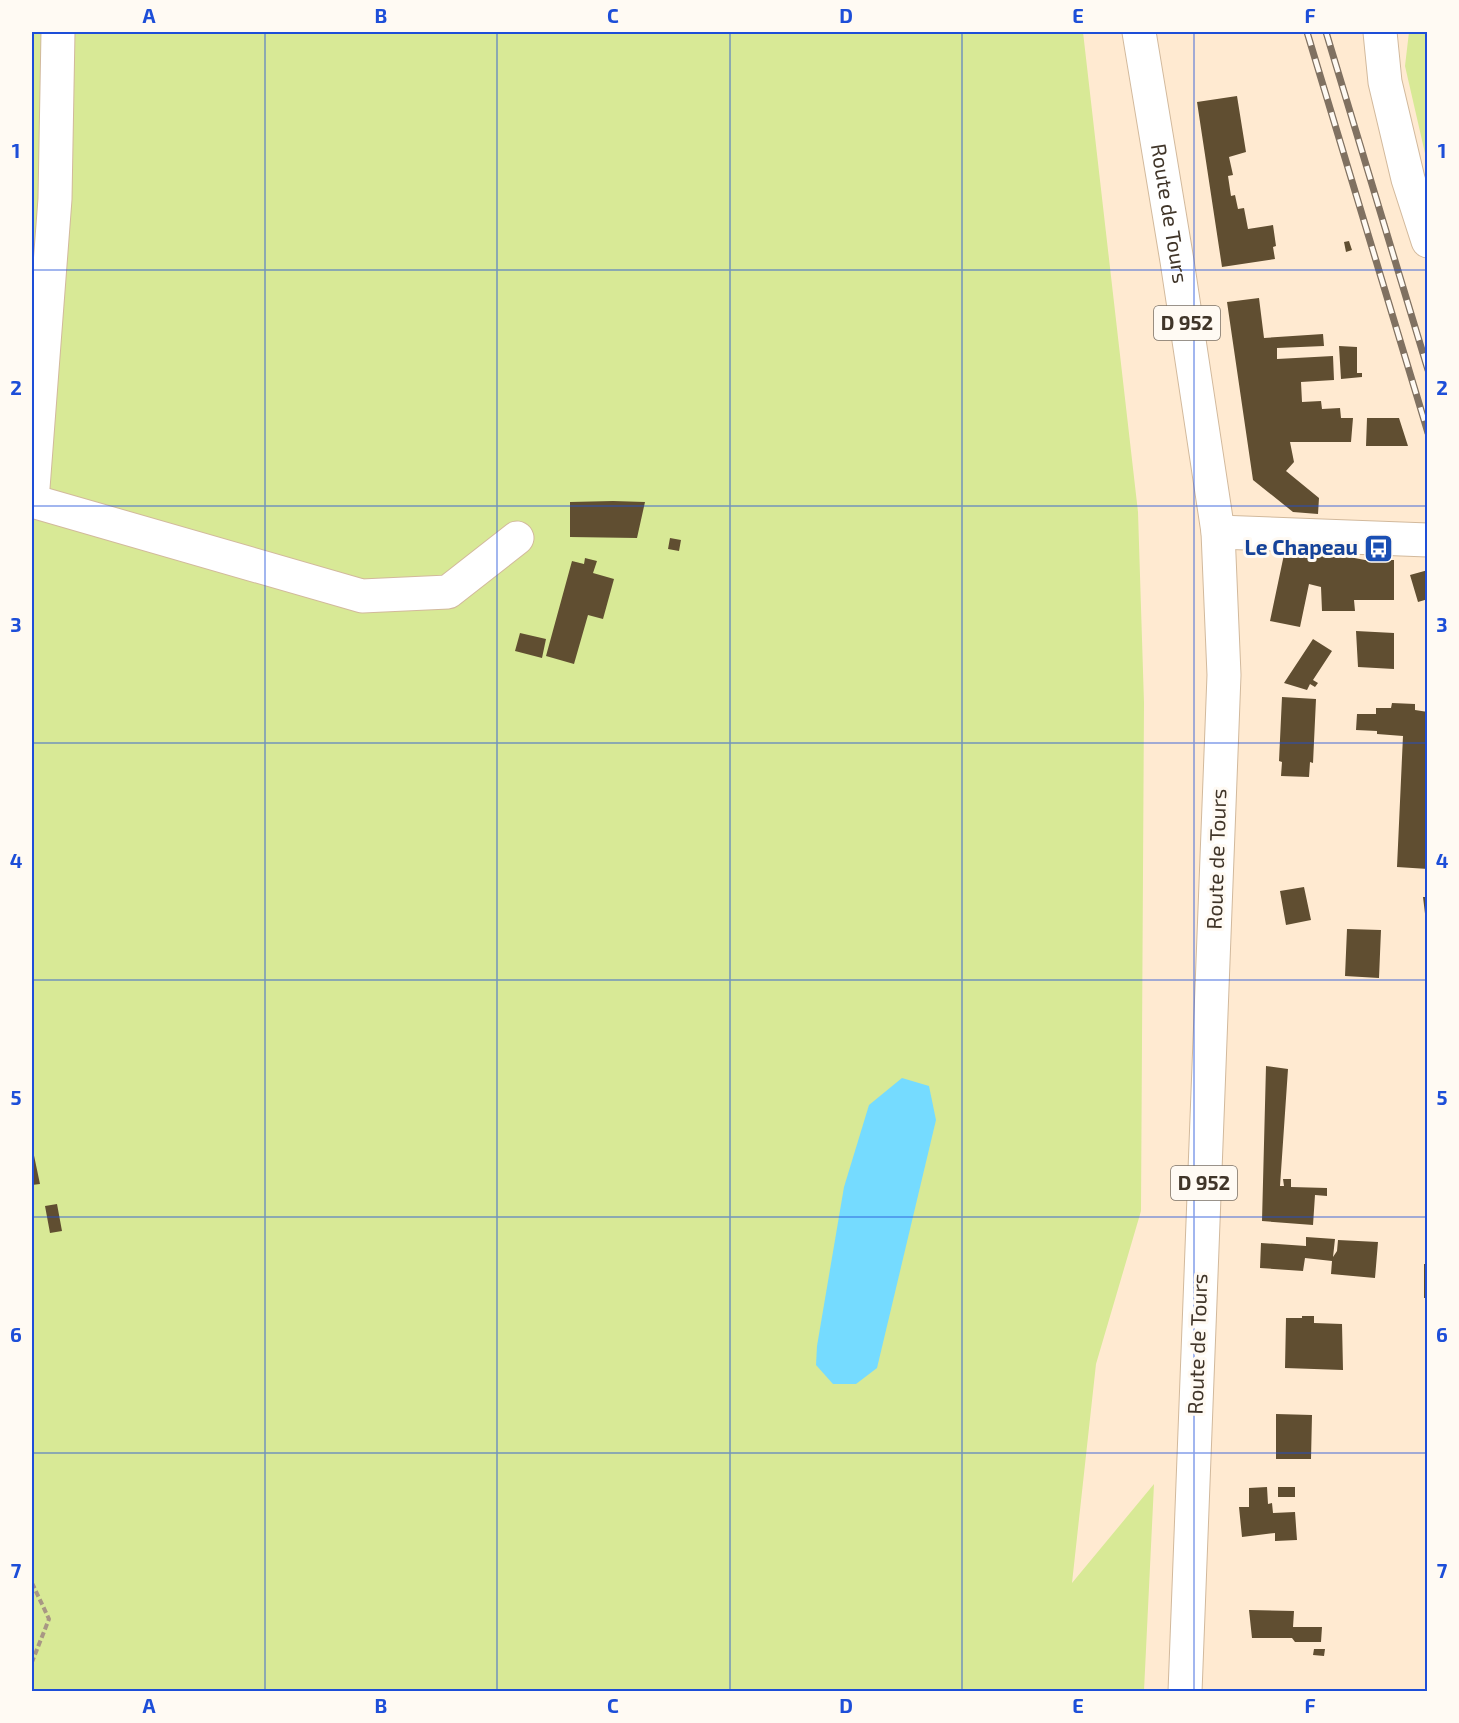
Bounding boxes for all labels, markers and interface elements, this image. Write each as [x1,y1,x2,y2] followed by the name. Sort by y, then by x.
[142,3,156,27] text: A
[375,3,387,27] text: B
[607,3,619,27] text: C
[839,3,853,27] text: D
[1072,3,1084,27] text: E
[1304,3,1316,27] text: F
[12,138,20,162] text: 1
[1438,138,1446,162] text: 1
[1147,142,1194,285] street label: Route de Tours
[1154,306,1220,340] road number: D 952
[10,375,22,399] text: 2
[1436,375,1448,399] text: 2
[1363,532,1395,564] bus stop icon: Le Chapeau
[1245,534,1358,559] place label: Le Chapeau
[10,612,22,636] text: 3
[1436,612,1448,636] text: 3
[1201,788,1230,930] street label: Route de Tours
[10,848,23,872] text: 4
[1436,848,1449,872] text: 4
[10,1085,22,1109] text: 5
[1436,1085,1448,1109] text: 5
[1171,1166,1237,1200] road number: D 952
[1182,1273,1211,1415] street label: Route de Tours
[10,1322,22,1346] text: 6
[1436,1322,1448,1346] text: 6
[11,1558,22,1582] text: 7
[1437,1558,1448,1582] text: 7
[142,1693,156,1717] text: A
[375,1693,387,1717] text: B
[607,1693,619,1717] text: C
[839,1693,853,1717] text: D
[1072,1693,1084,1717] text: E
[1304,1693,1316,1717] text: F

